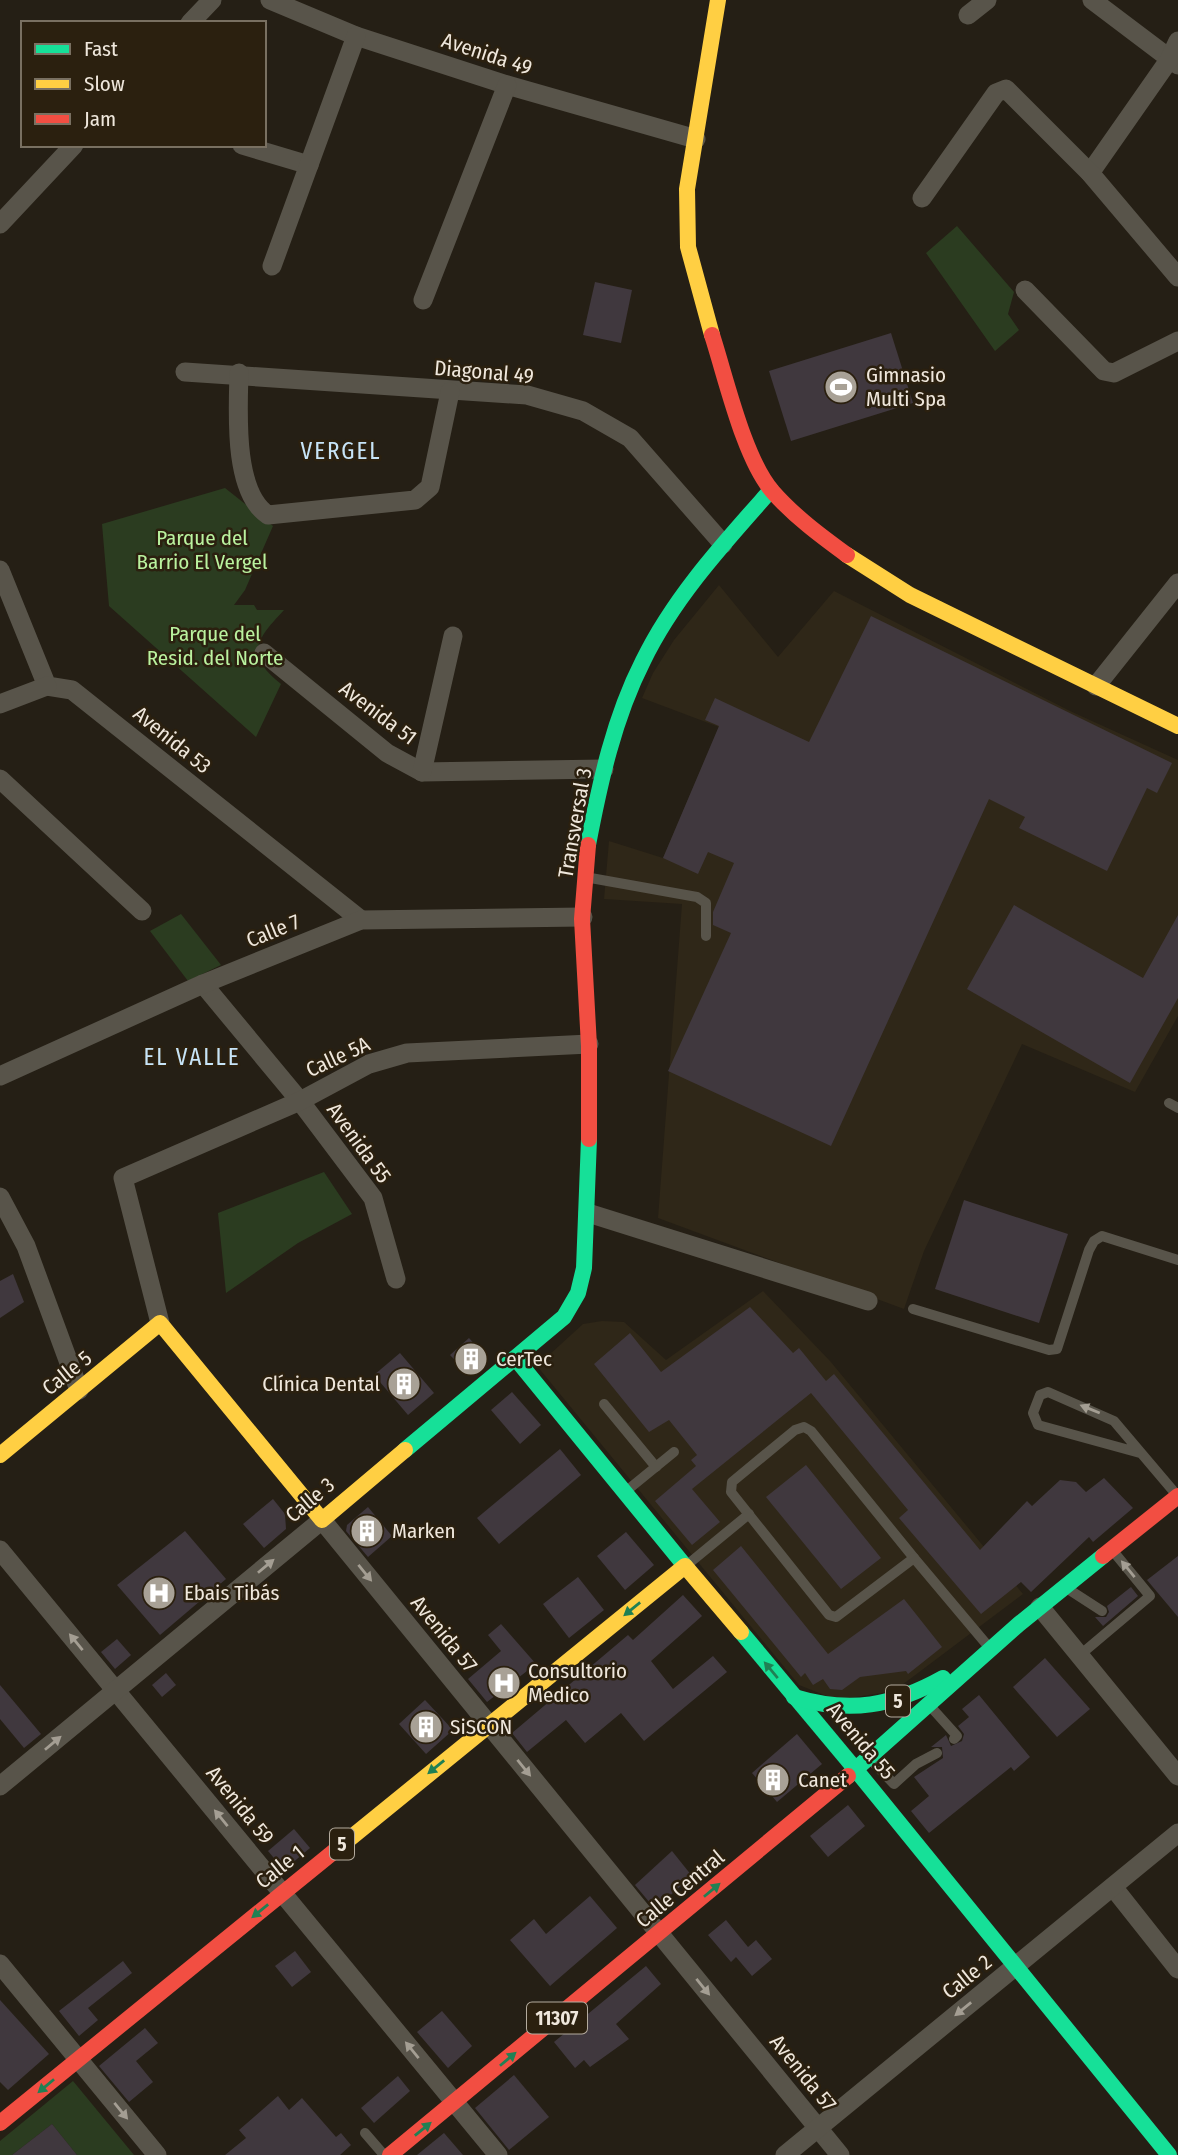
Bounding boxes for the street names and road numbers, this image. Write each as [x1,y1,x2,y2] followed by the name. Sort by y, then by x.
[439,27,535,81] street label: Avenida 49
[433,355,535,389] street label: Diagonal 49
[334,675,422,751] street label: Avenida 51
[128,701,216,779] street label: Avenida 53
[553,766,597,880] street label: Transversal 3
[242,909,304,953] street label: Calle 7
[302,1031,374,1083] street label: Calle 5A
[321,1098,397,1188] street label: Avenida 55
[37,1345,97,1401] street label: Calle 5
[280,1472,340,1528] street label: Calle 3
[405,1590,483,1678] street label: Avenida 57
[886,1686,910,1716] road number: 5
[821,1697,901,1785] street label: Avenida 55
[201,1761,279,1849] street label: Avenida 59
[330,1828,354,1860] road number: 5
[250,1840,310,1894] street label: Calle 1
[630,1844,730,1934] street label: Calle Central
[937,1949,997,2005] street label: Calle 2
[527,2002,587,2034] road number: 11307
[764,2029,842,2117] street label: Avenida 57

